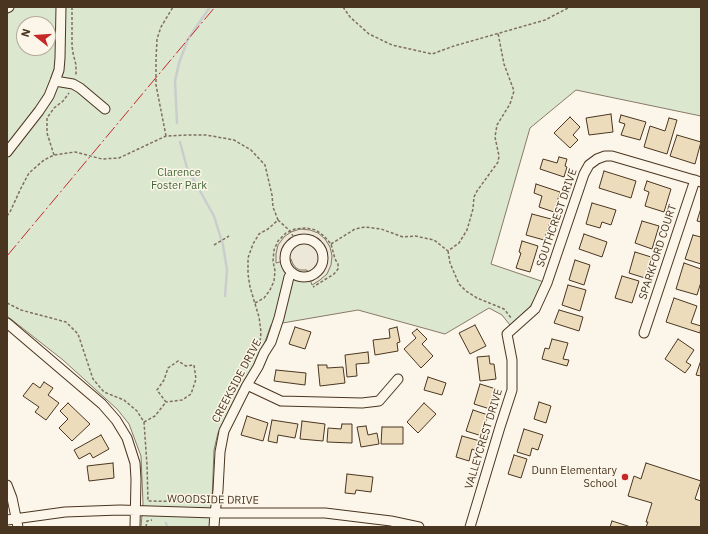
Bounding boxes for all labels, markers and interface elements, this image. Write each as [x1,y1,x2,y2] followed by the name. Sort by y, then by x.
[16,16,56,56] north arrow
[18,27,33,39] text: N
[151,166,207,192] park label: Clarence Foster Park
[534,167,580,269] street label: SOUTHCREST DRIVE
[636,203,680,301] street label: SPARKFORD COURT
[209,337,265,425] street label: CREEKSIDE DRIVE
[462,387,506,491] street label: VALLEYCREST DRIVE
[532,464,617,490] place label: Dunn Elementary School
[620,472,630,482] marker: Dunn Elementary School
[167,493,259,507] street label: WOODSIDE DRIVE

